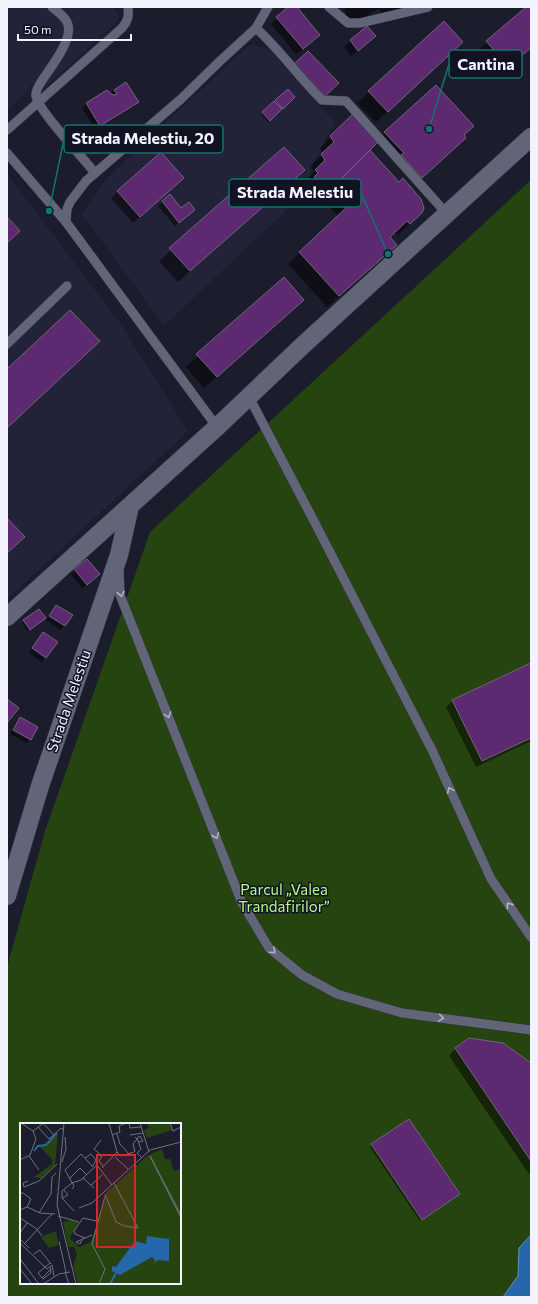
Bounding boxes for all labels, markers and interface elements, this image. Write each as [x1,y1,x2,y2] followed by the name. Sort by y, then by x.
[18,16,131,42] scale bar
[24,22,52,36] text: 50 m
[449,50,522,78] callout: Cantina
[457,54,515,73] text: Cantina
[64,125,223,153] callout: Strada Melestiu, 20
[72,128,214,147] text: Strada Melestiu, 20
[229,179,361,207] callout: Strada Melestiu
[237,182,353,201] text: Strada Melestiu
[117,591,125,597] one-way arrow
[42,647,94,754] street label: Strada Melestiu
[163,712,171,719] one-way arrow
[447,786,455,794] one-way arrow
[211,832,219,839] one-way arrow
[238,880,330,915] park label: Parcul „Valea Trandafirilor”
[506,902,514,909] one-way arrow
[268,947,276,954] one-way arrow
[438,1013,444,1022] one-way arrow
[20,1123,181,1284] inset map

